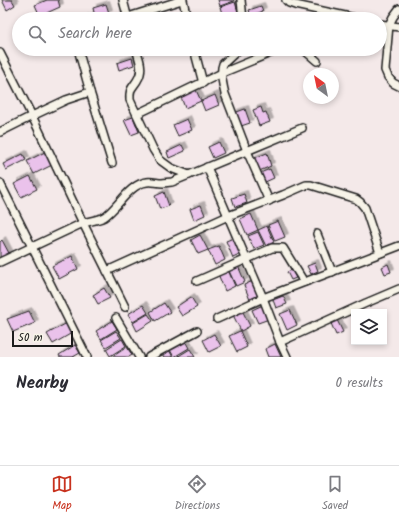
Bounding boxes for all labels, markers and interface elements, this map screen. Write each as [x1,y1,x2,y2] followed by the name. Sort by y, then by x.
[12,12,387,56] search box
[58,22,132,46] text: Search here
[26,23,48,45] icon: search
[303,68,339,104] north arrow
[351,309,387,345] map controls
[351,309,387,345] button: layers
[12,329,73,348] scale bar
[18,329,43,347] text: 50 m
[16,370,68,397] text: Nearby
[336,373,383,394] text: 0 results
[51,473,73,515] tab: Map
[175,473,220,515] tab: Directions
[322,473,348,515] tab: Saved

